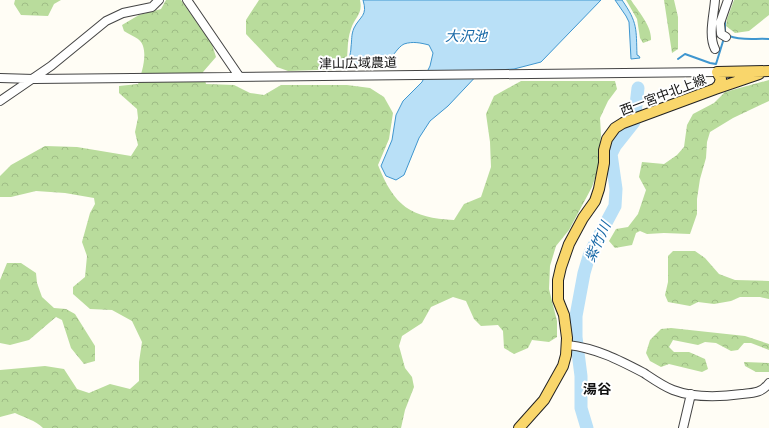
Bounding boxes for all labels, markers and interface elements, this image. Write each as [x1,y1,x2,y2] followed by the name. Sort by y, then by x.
[445,28,489,45] water label: 大沢池
[319,55,397,71] street label: 津山広域農道
[618,72,708,118] street label: 西一宮中北上線
[582,218,615,265] water label: 紫竹川
[583,381,612,398] district label: 湯谷

